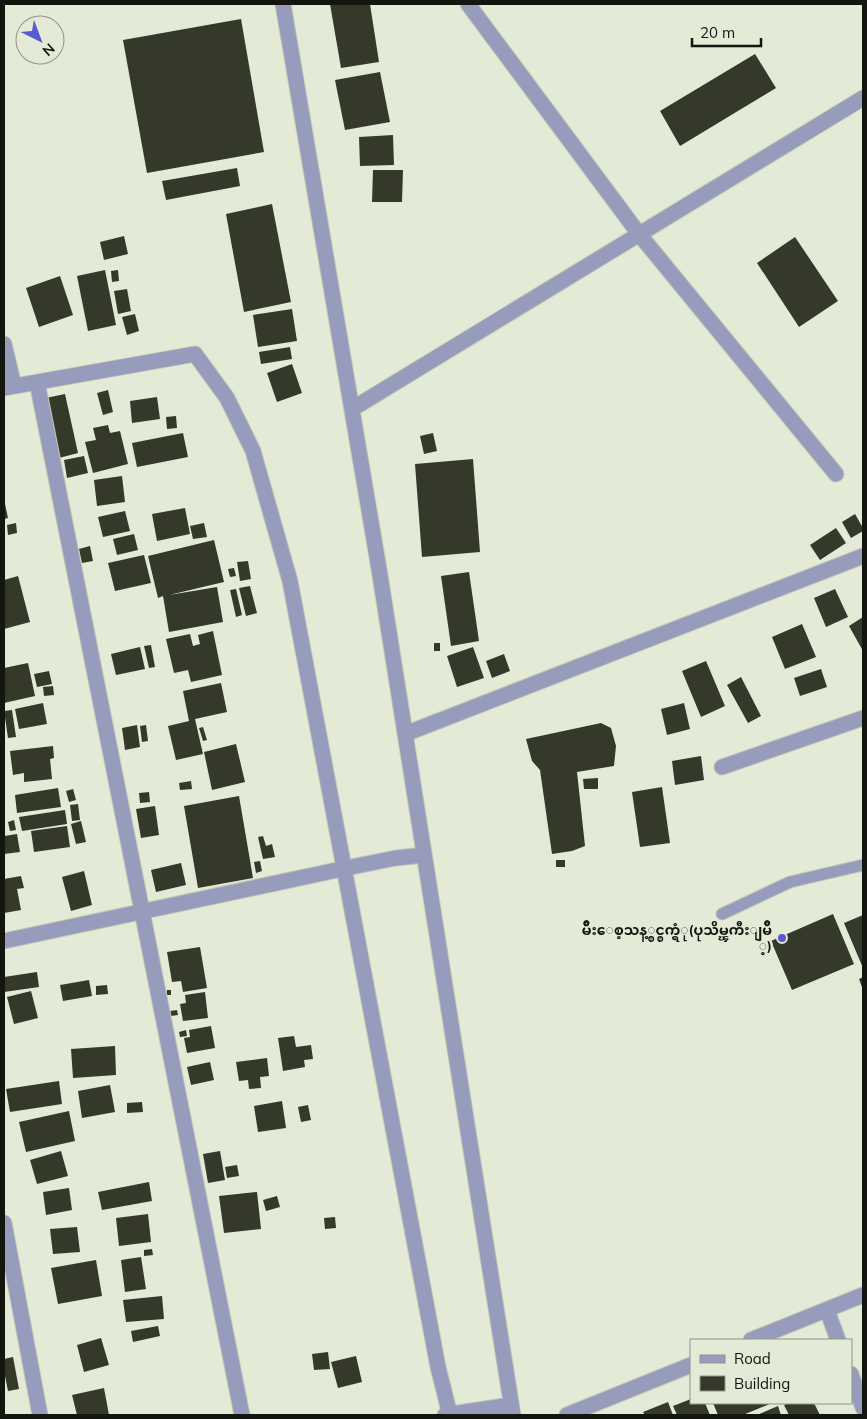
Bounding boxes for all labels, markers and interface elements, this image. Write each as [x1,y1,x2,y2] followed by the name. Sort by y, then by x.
[15,15,65,65] north arrow
[692,15,761,47] scale bar
[700,23,735,42] text: 20 m
[39,39,59,60] text: N
[582,920,772,956] place label: မ်ိဳးေစ့သန့္စင္စက္ရံု(ပုသိမ္ၾကီးျမိဳ ့)
[776,932,788,944] marker: မ်ိဳးေစ့သန့္စင္စက္ရံု(ပုသိမ္ၾကီးျမိဳ ့)
[690,1339,852,1404] legend
[734,1349,771,1368] text: Road
[734,1374,790,1393] text: Building

